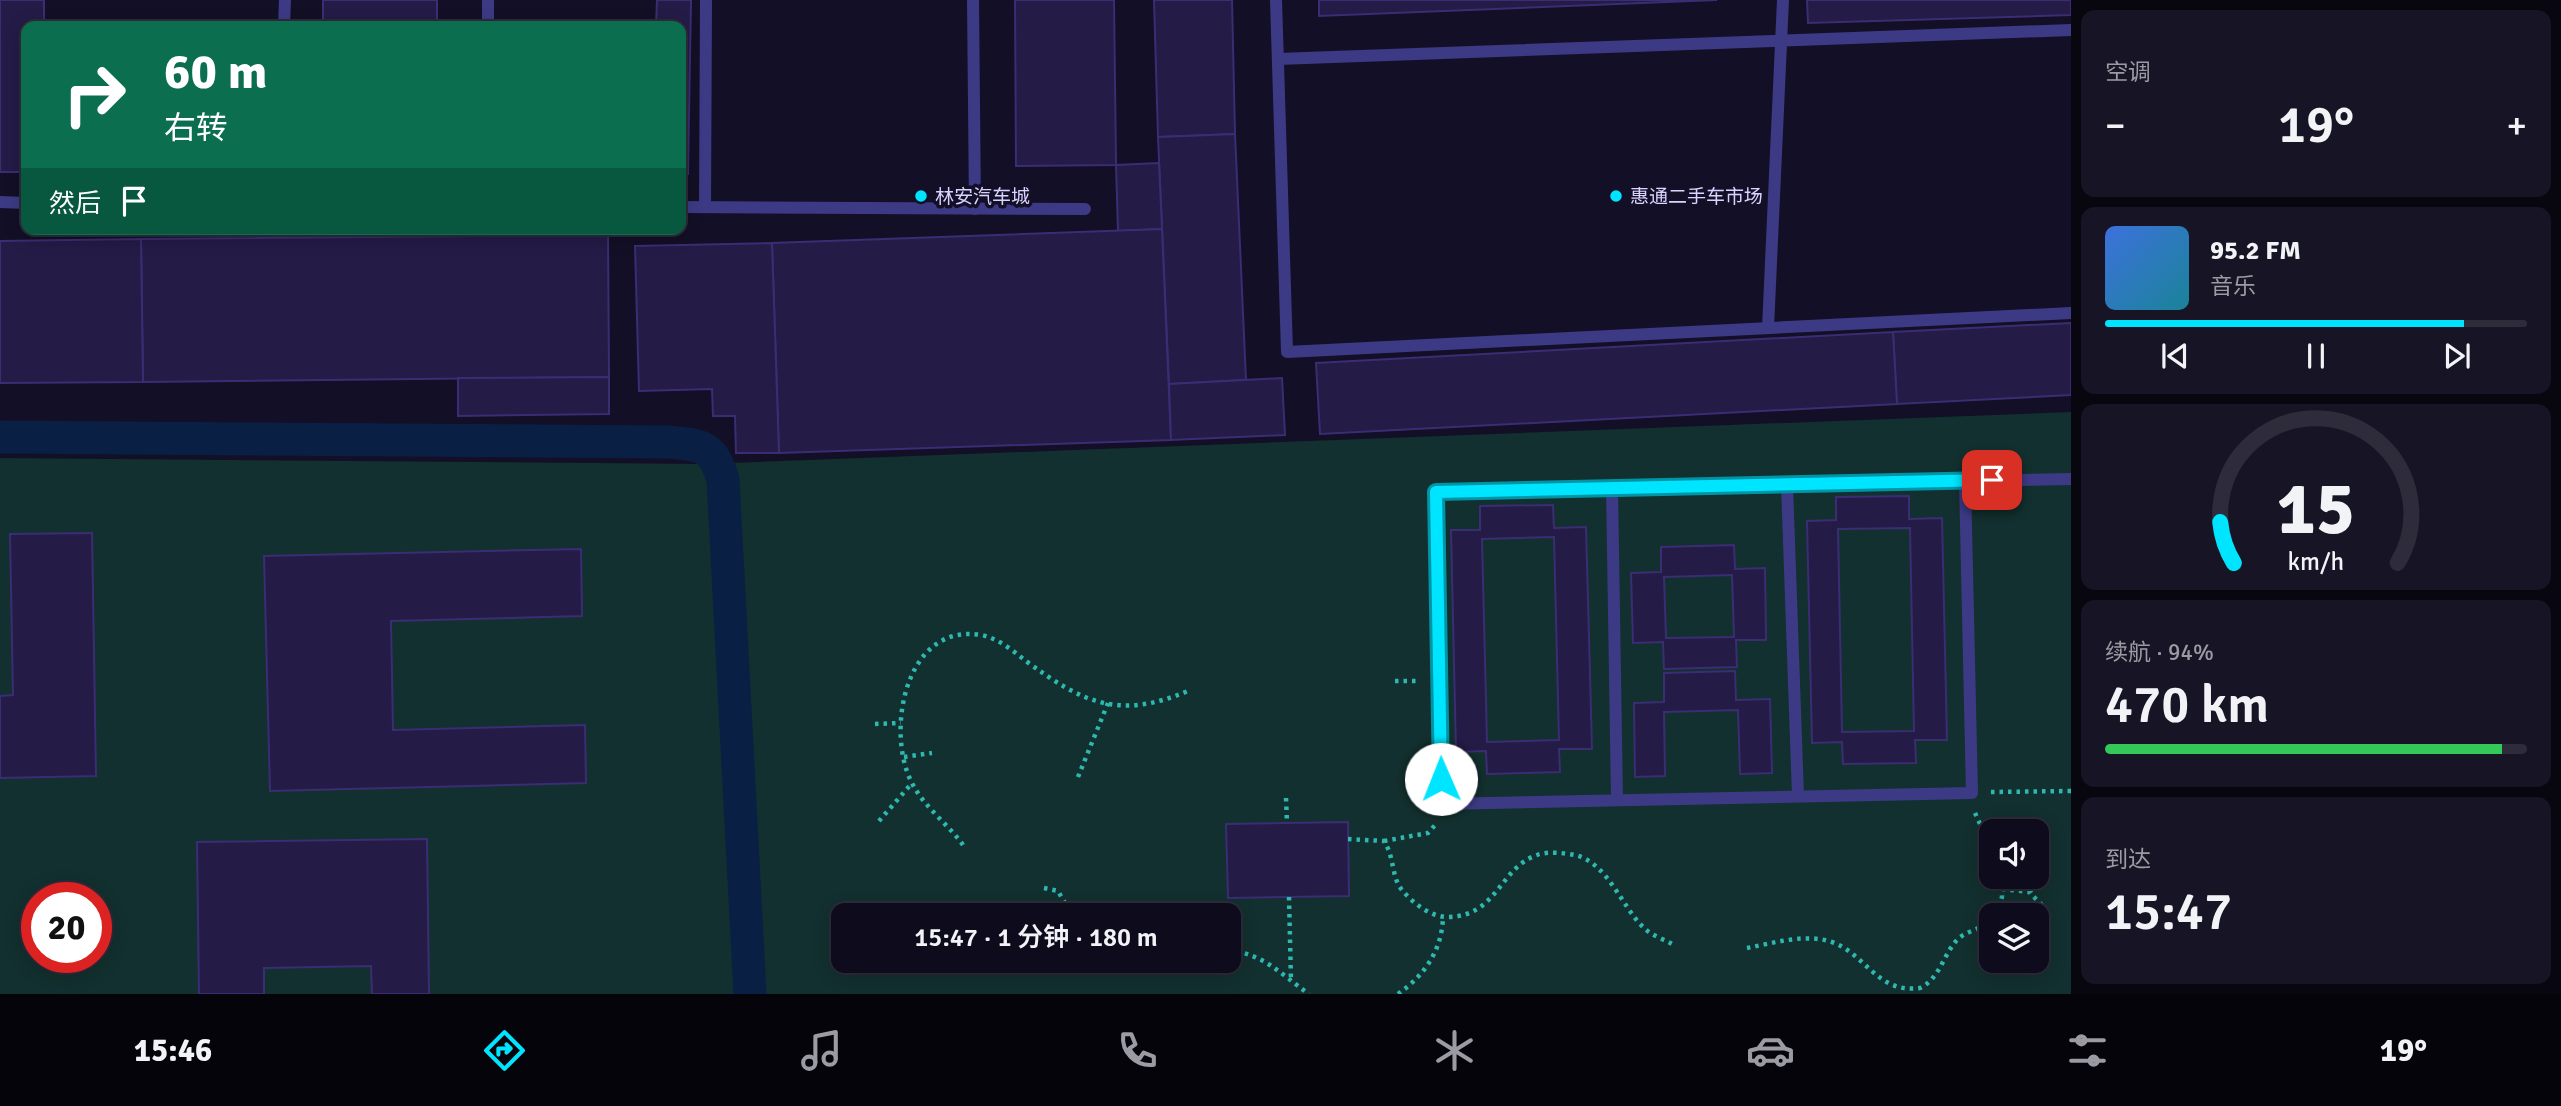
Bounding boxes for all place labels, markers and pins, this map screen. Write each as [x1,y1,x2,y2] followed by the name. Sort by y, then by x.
[935,185,1030,209] place label: 林安汽车城
[1630,185,1763,209] place label: 惠通二手车市场
[913,188,929,204] marker: 林安汽车城
[1608,188,1624,204] marker: 惠通二手车市场
[1962,450,2022,510] pin

